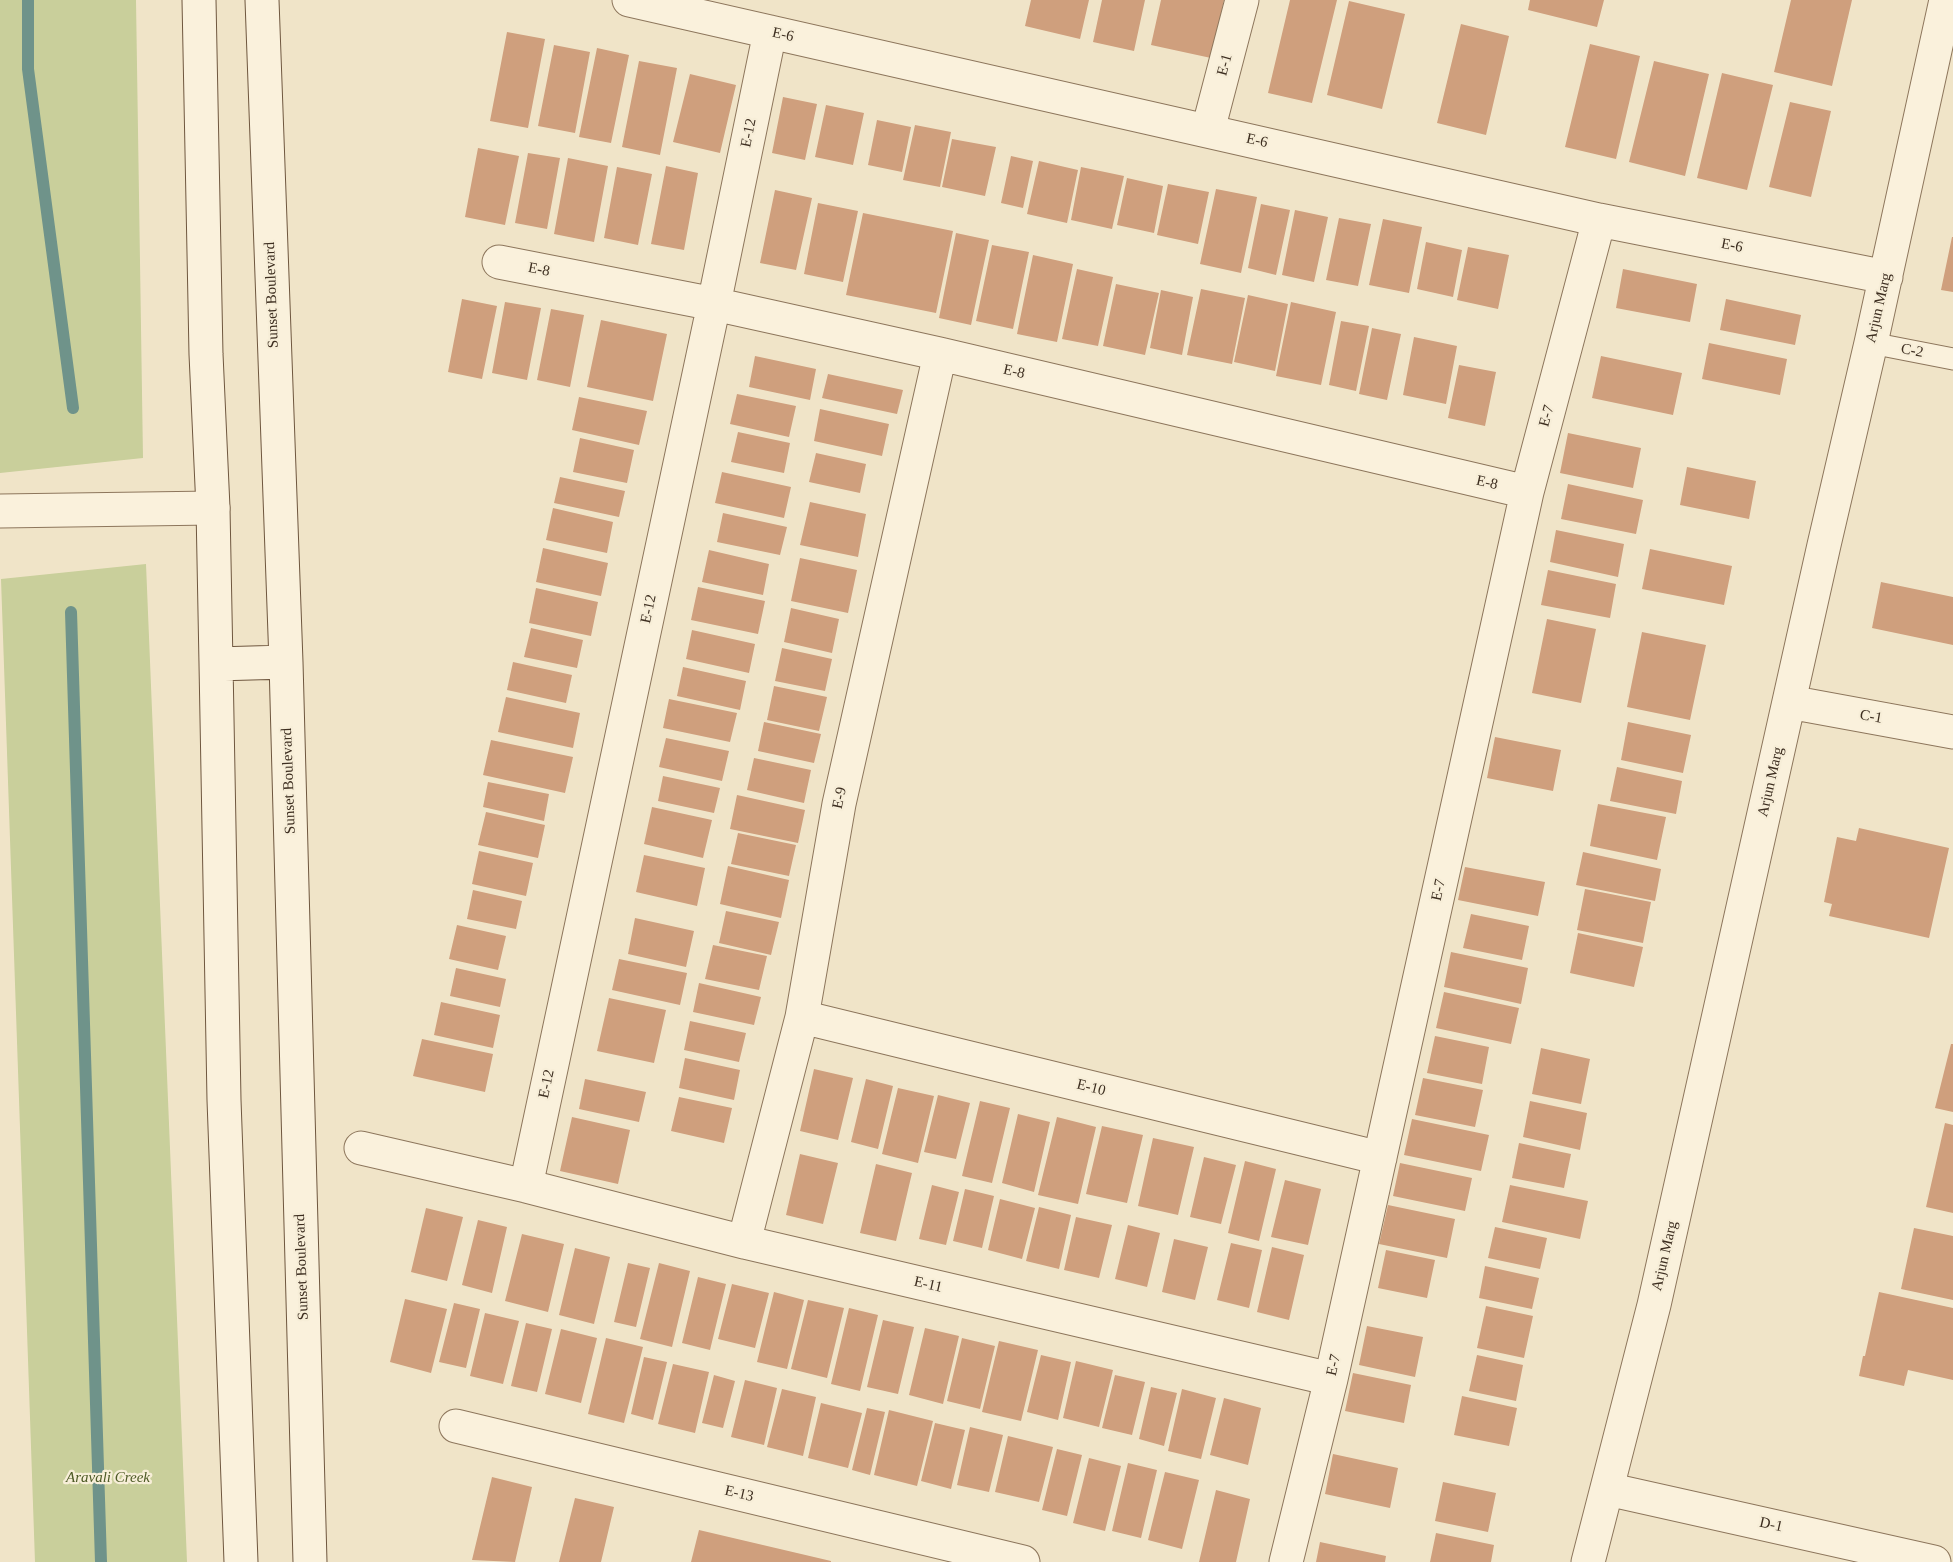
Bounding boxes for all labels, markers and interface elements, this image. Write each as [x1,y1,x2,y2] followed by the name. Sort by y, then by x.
[770,24,796,46] street label: E-6
[1214,52,1236,78] street label: E-1
[737,117,761,149] street label: E-12
[1244,130,1270,152] street label: E-6
[1720,235,1744,257] street label: E-6
[261,242,283,348] street label: Sunset Boulevard
[527,259,551,281] street label: E-8
[1862,271,1896,345] street label: Arjun Marg
[1899,340,1925,362] street label: C-2
[1001,361,1027,383] street label: E-8
[1536,403,1558,429] street label: E-7
[1474,472,1500,494] street label: E-8
[637,593,661,625] street label: E-12
[1858,706,1884,728] street label: C-1
[278,728,300,834] street label: Sunset Boulevard
[1754,745,1788,819] street label: Arjun Marg
[829,786,851,810] street label: E-9
[1428,878,1450,902] street label: E-7
[535,1068,559,1100] street label: E-12
[1075,1076,1107,1100] street label: E-10
[291,1214,313,1320] street label: Sunset Boulevard
[1648,1219,1682,1293] street label: Arjun Marg
[912,1273,944,1297] street label: E-11
[1323,1352,1345,1378] street label: E-7
[66,1469,150,1487] park label: Aravali Creek
[723,1482,755,1506] street label: E-13
[1758,1514,1784,1536] street label: D-1

